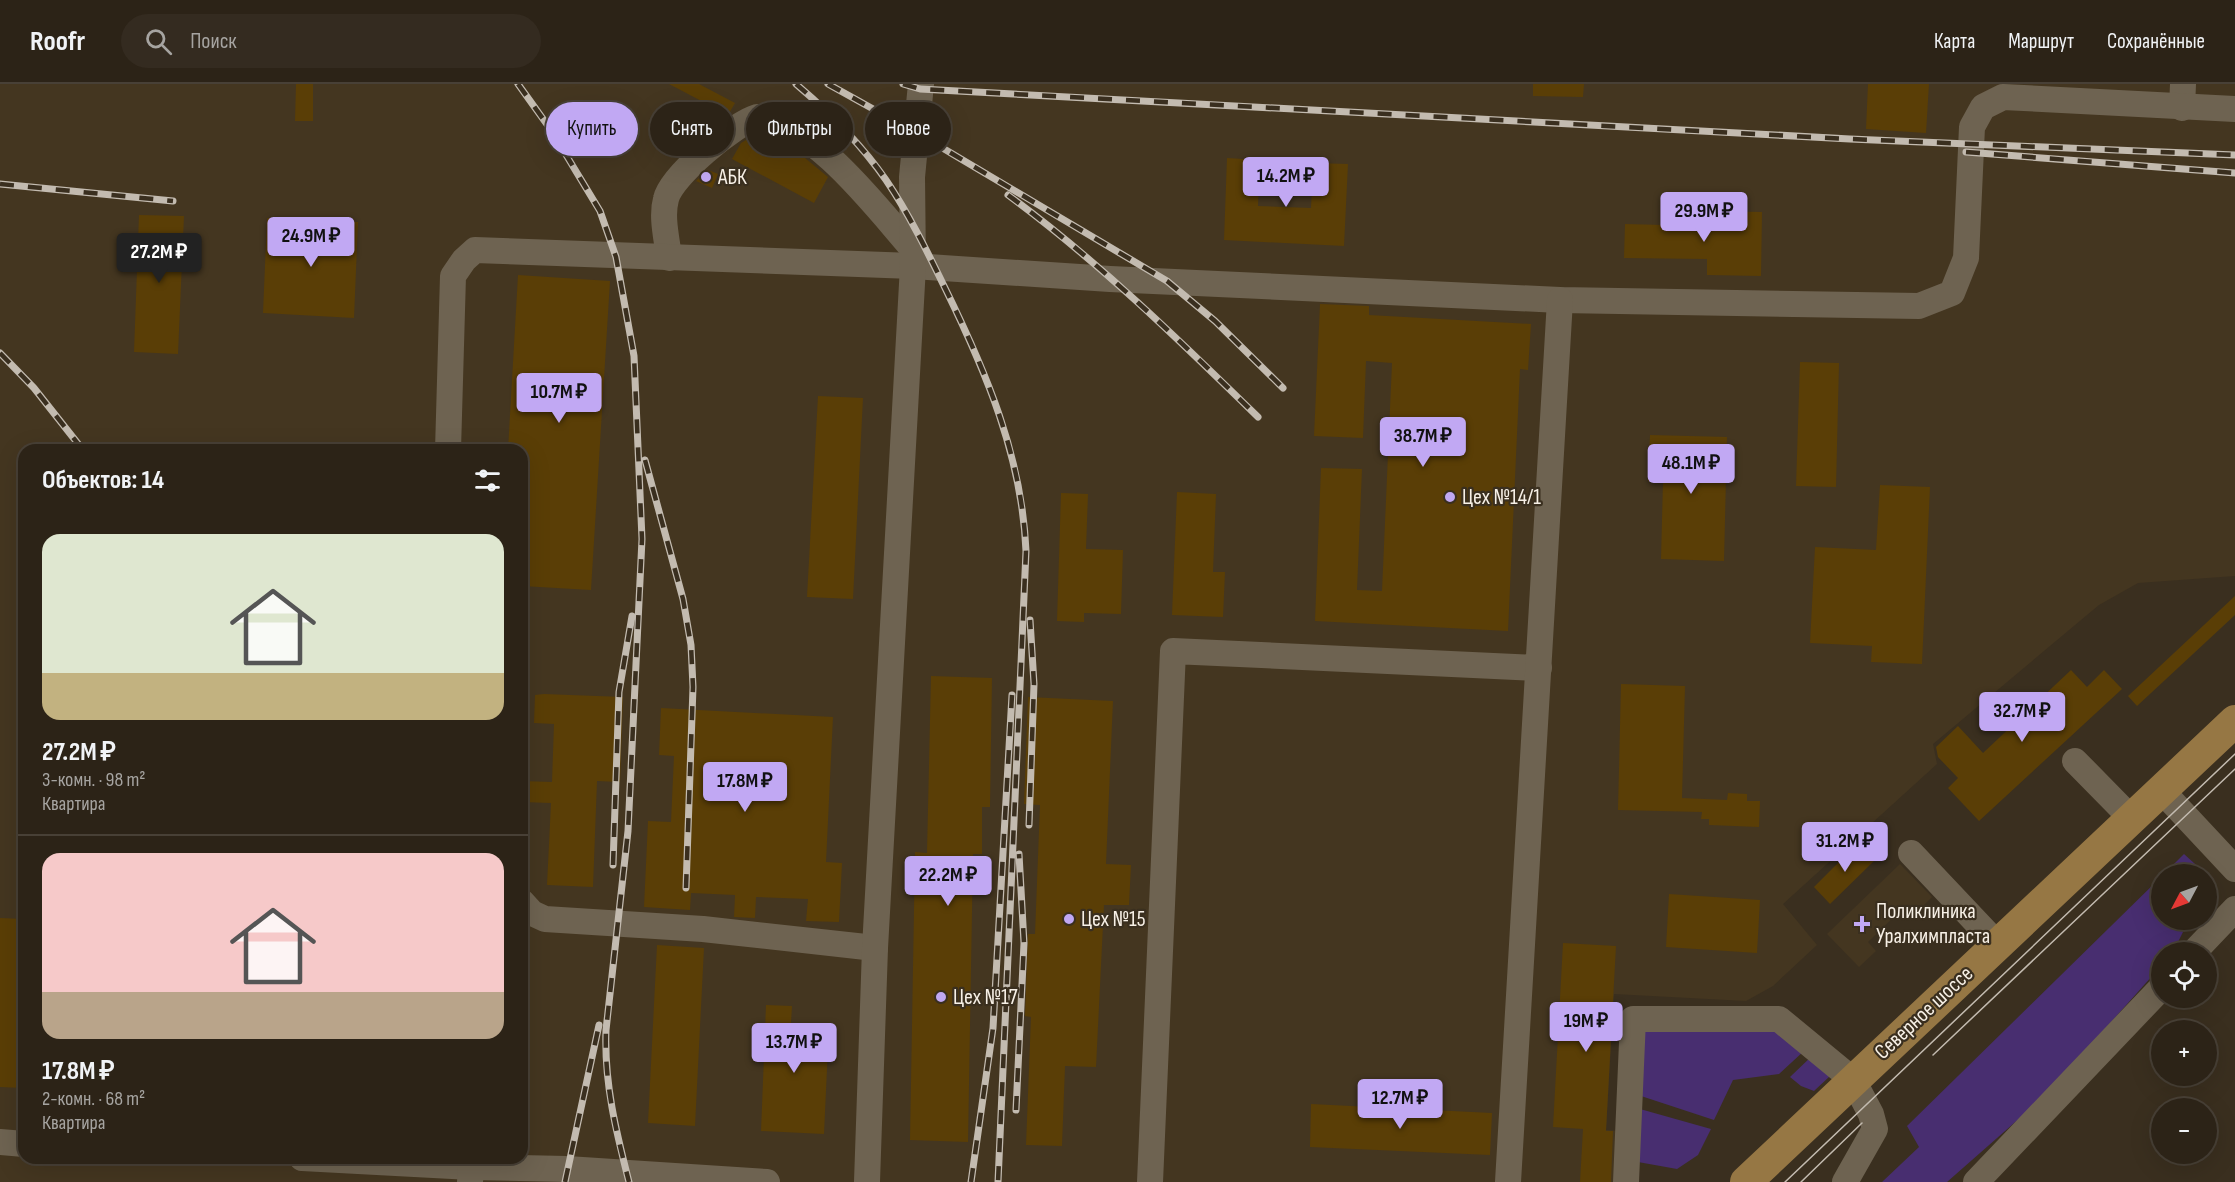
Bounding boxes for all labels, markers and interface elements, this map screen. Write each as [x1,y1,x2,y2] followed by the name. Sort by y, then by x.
[121,14,541,68] search box
[30,25,85,58] text: Roofr
[142,25,175,58] icon: search
[190,28,237,55] text: Поиск
[1934,29,1975,54] text: Карта
[2008,29,2074,54] text: Маршрут
[2107,29,2205,54] text: Сохранённые
[546,102,638,156] chip: Купить
[650,102,734,156] chip: Снять
[746,102,853,156] chip: Фильтры
[865,102,951,156] chip: Новое
[1231,157,1341,208] pin: 14.2M ₽
[717,164,747,191] place label: АБК
[1257,164,1315,188] text: 14.2M ₽
[699,170,713,184] marker: АБК
[1649,192,1759,243] pin: 29.9M ₽
[1674,199,1734,223] text: 29.9M ₽
[256,217,366,268] pin: 24.9M ₽
[281,224,341,248] text: 24.9M ₽
[104,233,214,284] pin: 27.2M ₽
[131,240,187,264] text: 27.2M ₽
[504,373,614,424] pin: 10.7M ₽
[531,380,587,404] text: 10.7M ₽
[1368,417,1478,468] pin: 38.7M ₽
[1394,424,1452,448] text: 38.7M ₽
[1636,444,1746,495] pin: 48.1M ₽
[1662,451,1720,475] text: 48.1M ₽
[471,464,504,497] icon: filters
[42,465,164,496] text: Объектов: 14
[1462,484,1541,511] place label: Цех №14/1
[1443,490,1457,504] marker: Цех №14/1
[219,573,327,681] icon: home
[1967,692,2077,743] pin: 32.7M ₽
[1993,699,2051,723] text: 32.7M ₽
[42,737,116,768] text: 27.2M ₽
[690,762,800,813] pin: 17.8M ₽
[42,768,145,792] text: 3-комн. · 98 m²
[717,769,773,793] text: 17.8M ₽
[42,792,106,816] text: Квартира
[1790,822,1900,873] pin: 31.2M ₽
[1816,829,1874,853] text: 31.2M ₽
[893,856,1003,907] pin: 22.2M ₽
[919,863,977,887] text: 22.2M ₽
[2151,864,2217,930] north arrow
[2151,864,2217,1164] map controls
[219,892,327,1000] icon: home
[1876,898,1990,950] place label: Поликлиника Уралхимпласта
[1081,906,1146,933] place label: Цех №15
[1062,912,1076,926] marker: Цех №15
[1853,915,1871,933] marker: Поликлиника Уралхимпласта
[2151,942,2217,1008] button: locate
[1869,961,1979,1065] street label: Северное шоссе
[953,984,1018,1011] place label: Цех №17
[934,990,948,1004] marker: Цех №17
[1544,1002,1628,1053] pin: 19M ₽
[1564,1009,1608,1033] text: 19M ₽
[2151,1020,2217,1086] button: +
[739,1023,849,1074] pin: 13.7M ₽
[766,1030,822,1054] text: 13.7M ₽
[42,1056,115,1087] text: 17.8M ₽
[1345,1079,1455,1130] pin: 12.7M ₽
[1372,1086,1428,1110] text: 12.7M ₽
[42,1087,145,1111] text: 2-комн. · 68 m²
[2151,1098,2217,1164] button: −
[42,1111,106,1135] text: Квартира

